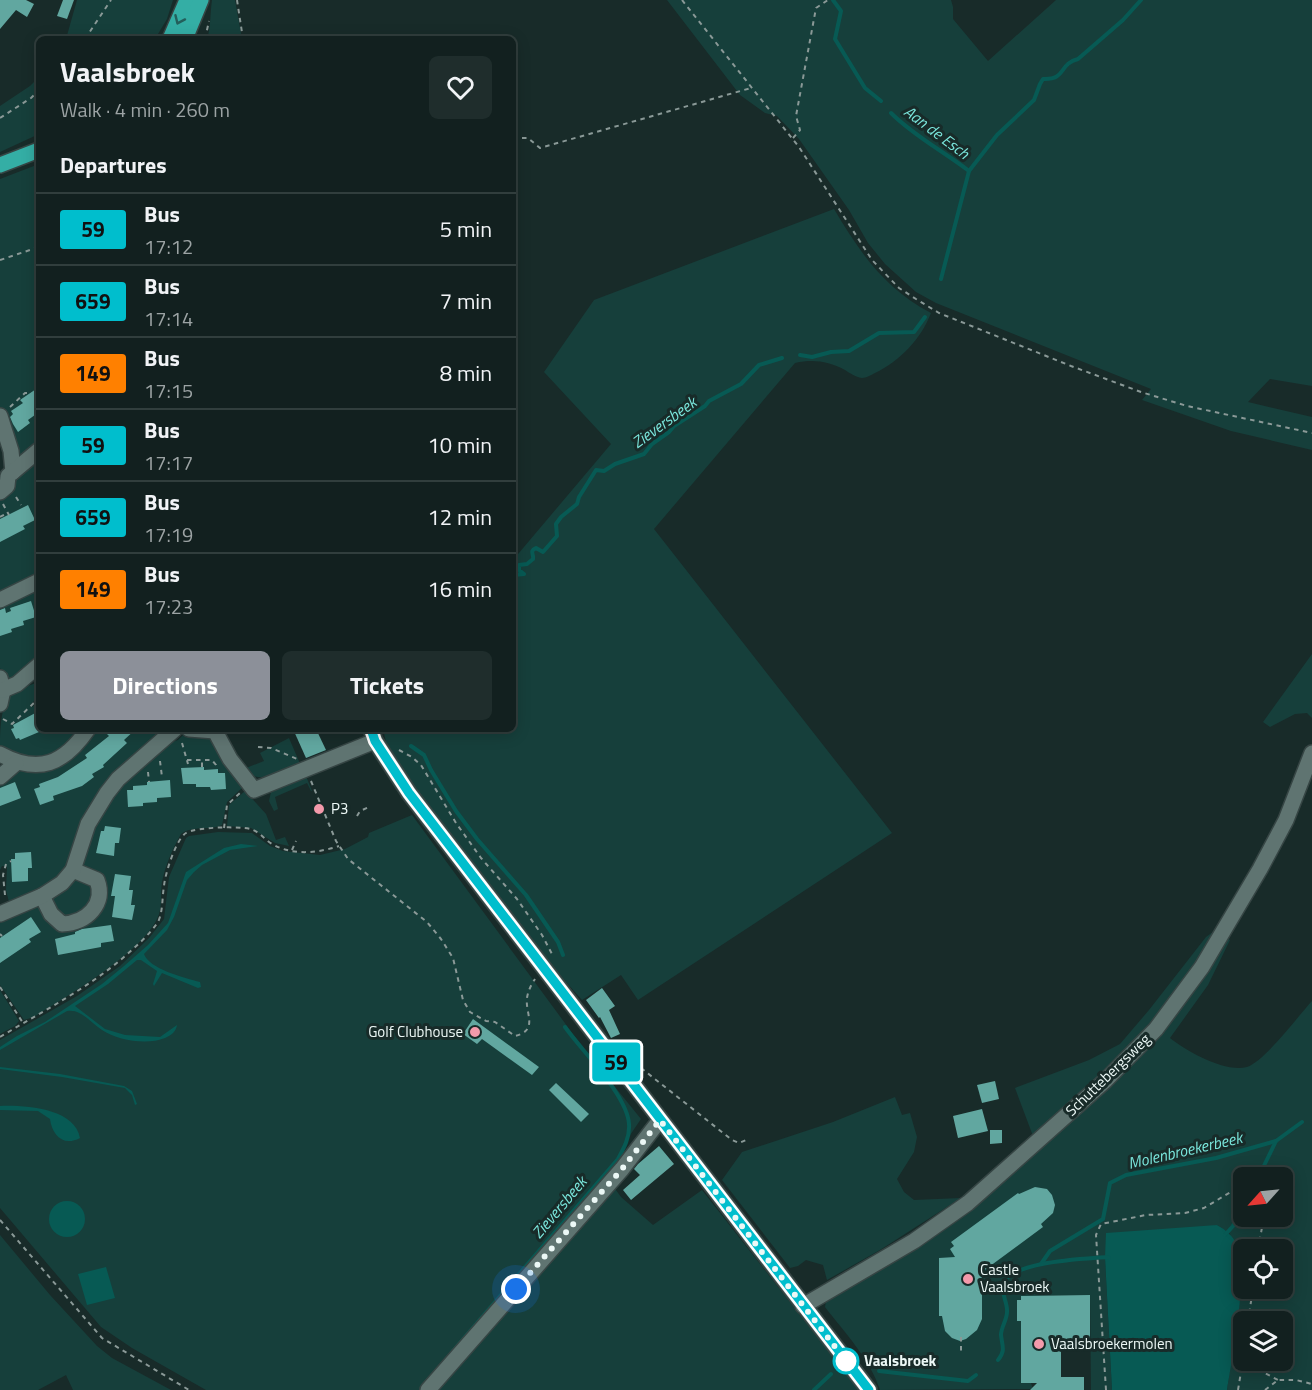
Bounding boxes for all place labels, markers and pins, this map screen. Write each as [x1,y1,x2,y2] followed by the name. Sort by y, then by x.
[331,797,348,820] place label: P3
[312,802,326,816] marker: P3
[368,1020,463,1043] place label: Golf Clubhouse
[468,1025,482,1039] marker: Golf Clubhouse
[980,1258,1049,1298] place label: Castle Vaalsbroek
[961,1272,975,1286] marker: Castle Vaalsbroek
[1051,1332,1173,1355] place label: Vaalsbroekermolen
[1032,1337,1046,1351] marker: Vaalsbroekermolen
[833,1348,859,1374] marker: Vaalsbroek
[864,1349,937,1372] place label: Vaalsbroek

